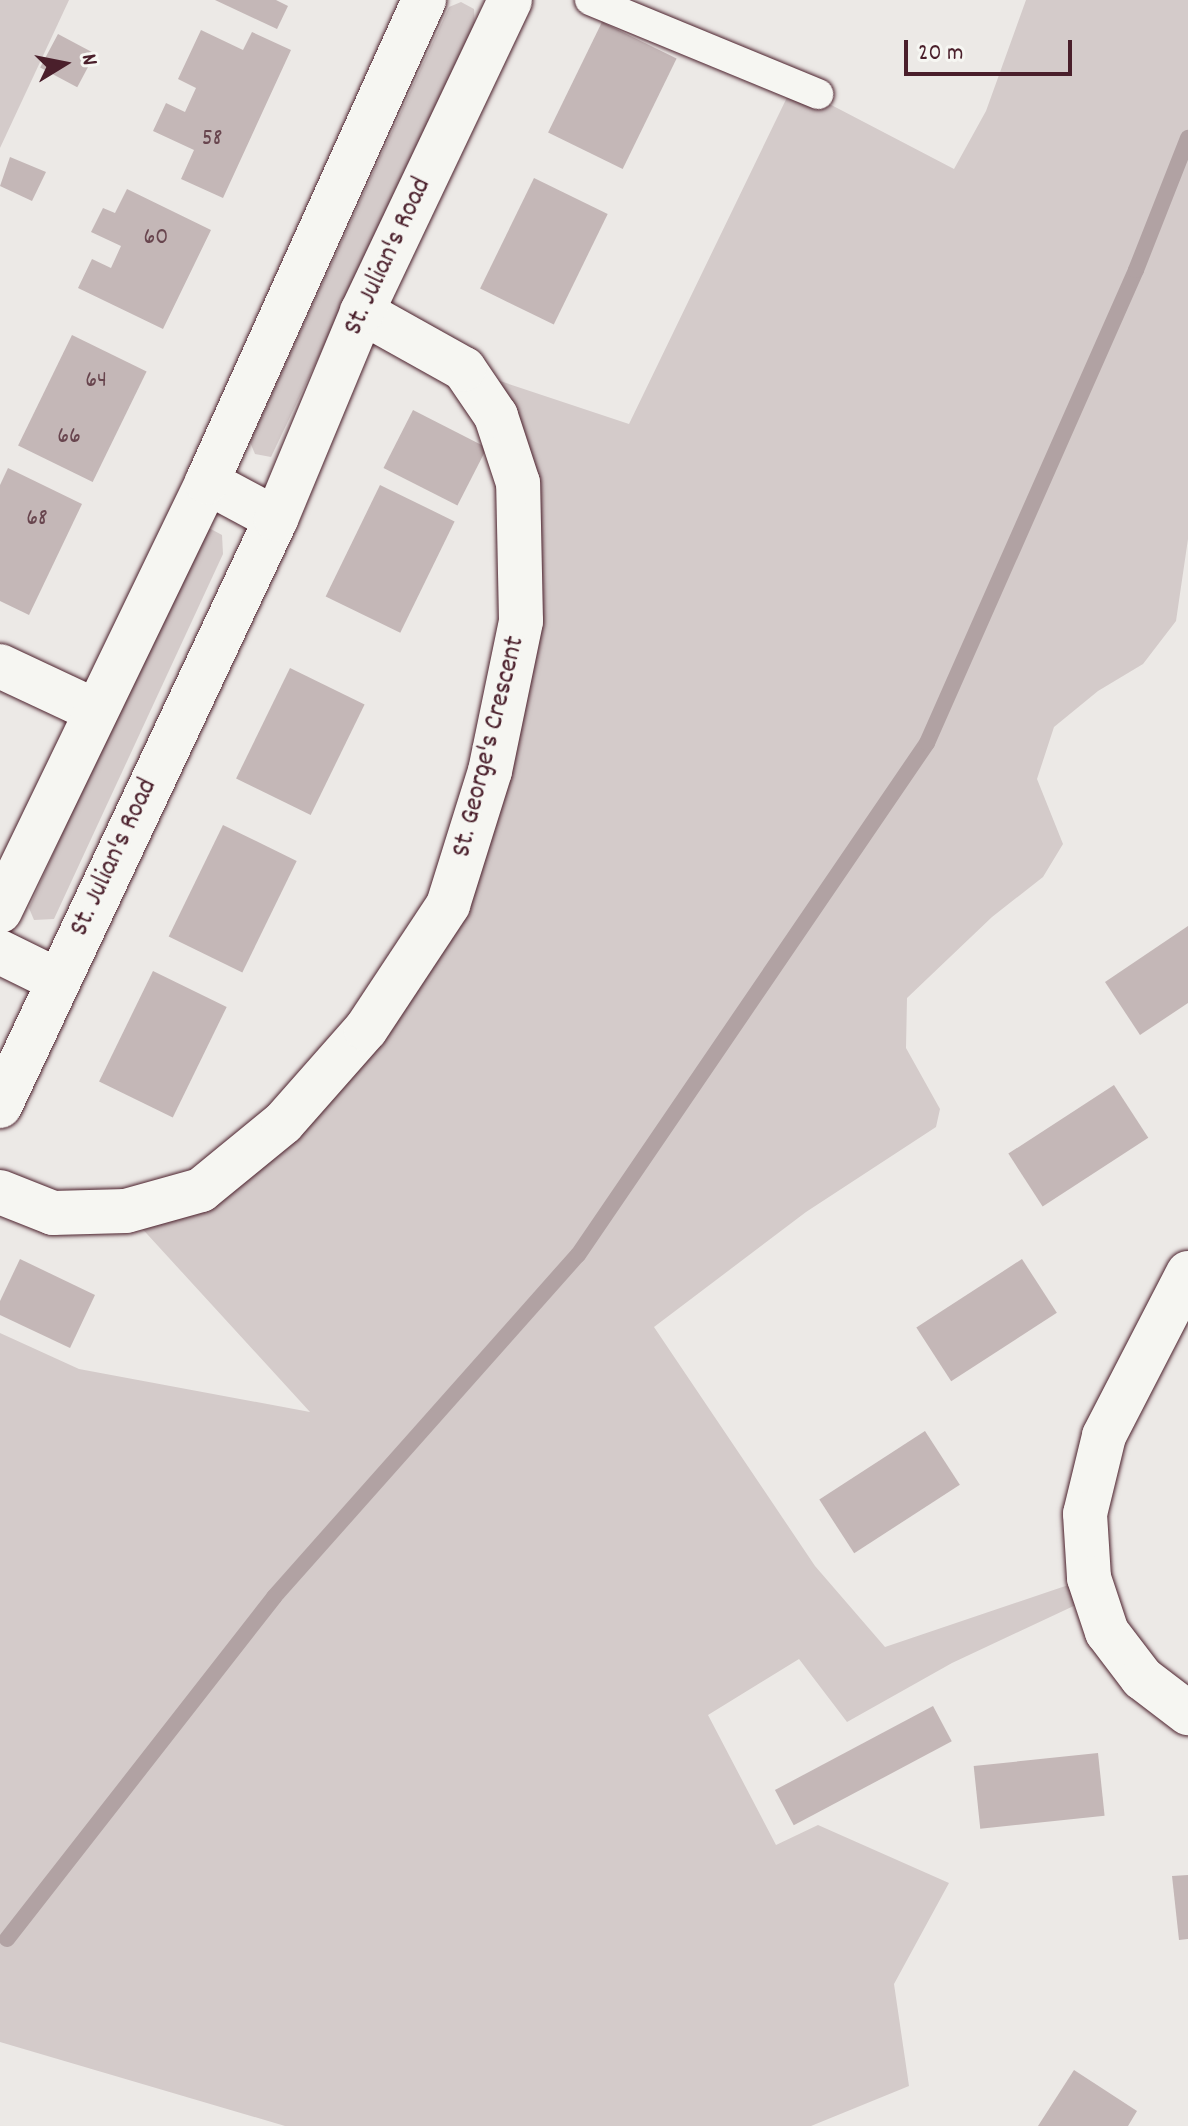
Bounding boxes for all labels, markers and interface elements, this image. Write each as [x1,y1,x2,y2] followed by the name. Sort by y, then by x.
[24,24,104,104] north arrow
[908,24,1076,74] scale bar
[918,37,964,71] text: 20 m
[72,52,104,68] text: N
[202,126,222,154] house number: 58
[338,173,440,341] street label: St. Julian's Road
[144,225,168,253] house number: 60
[85,368,107,396] house number: 64
[57,424,81,452] house number: 66
[26,506,48,534] house number: 68
[446,633,534,861] street label: St. George's Crescent
[64,774,166,942] street label: St. Julian's Road

